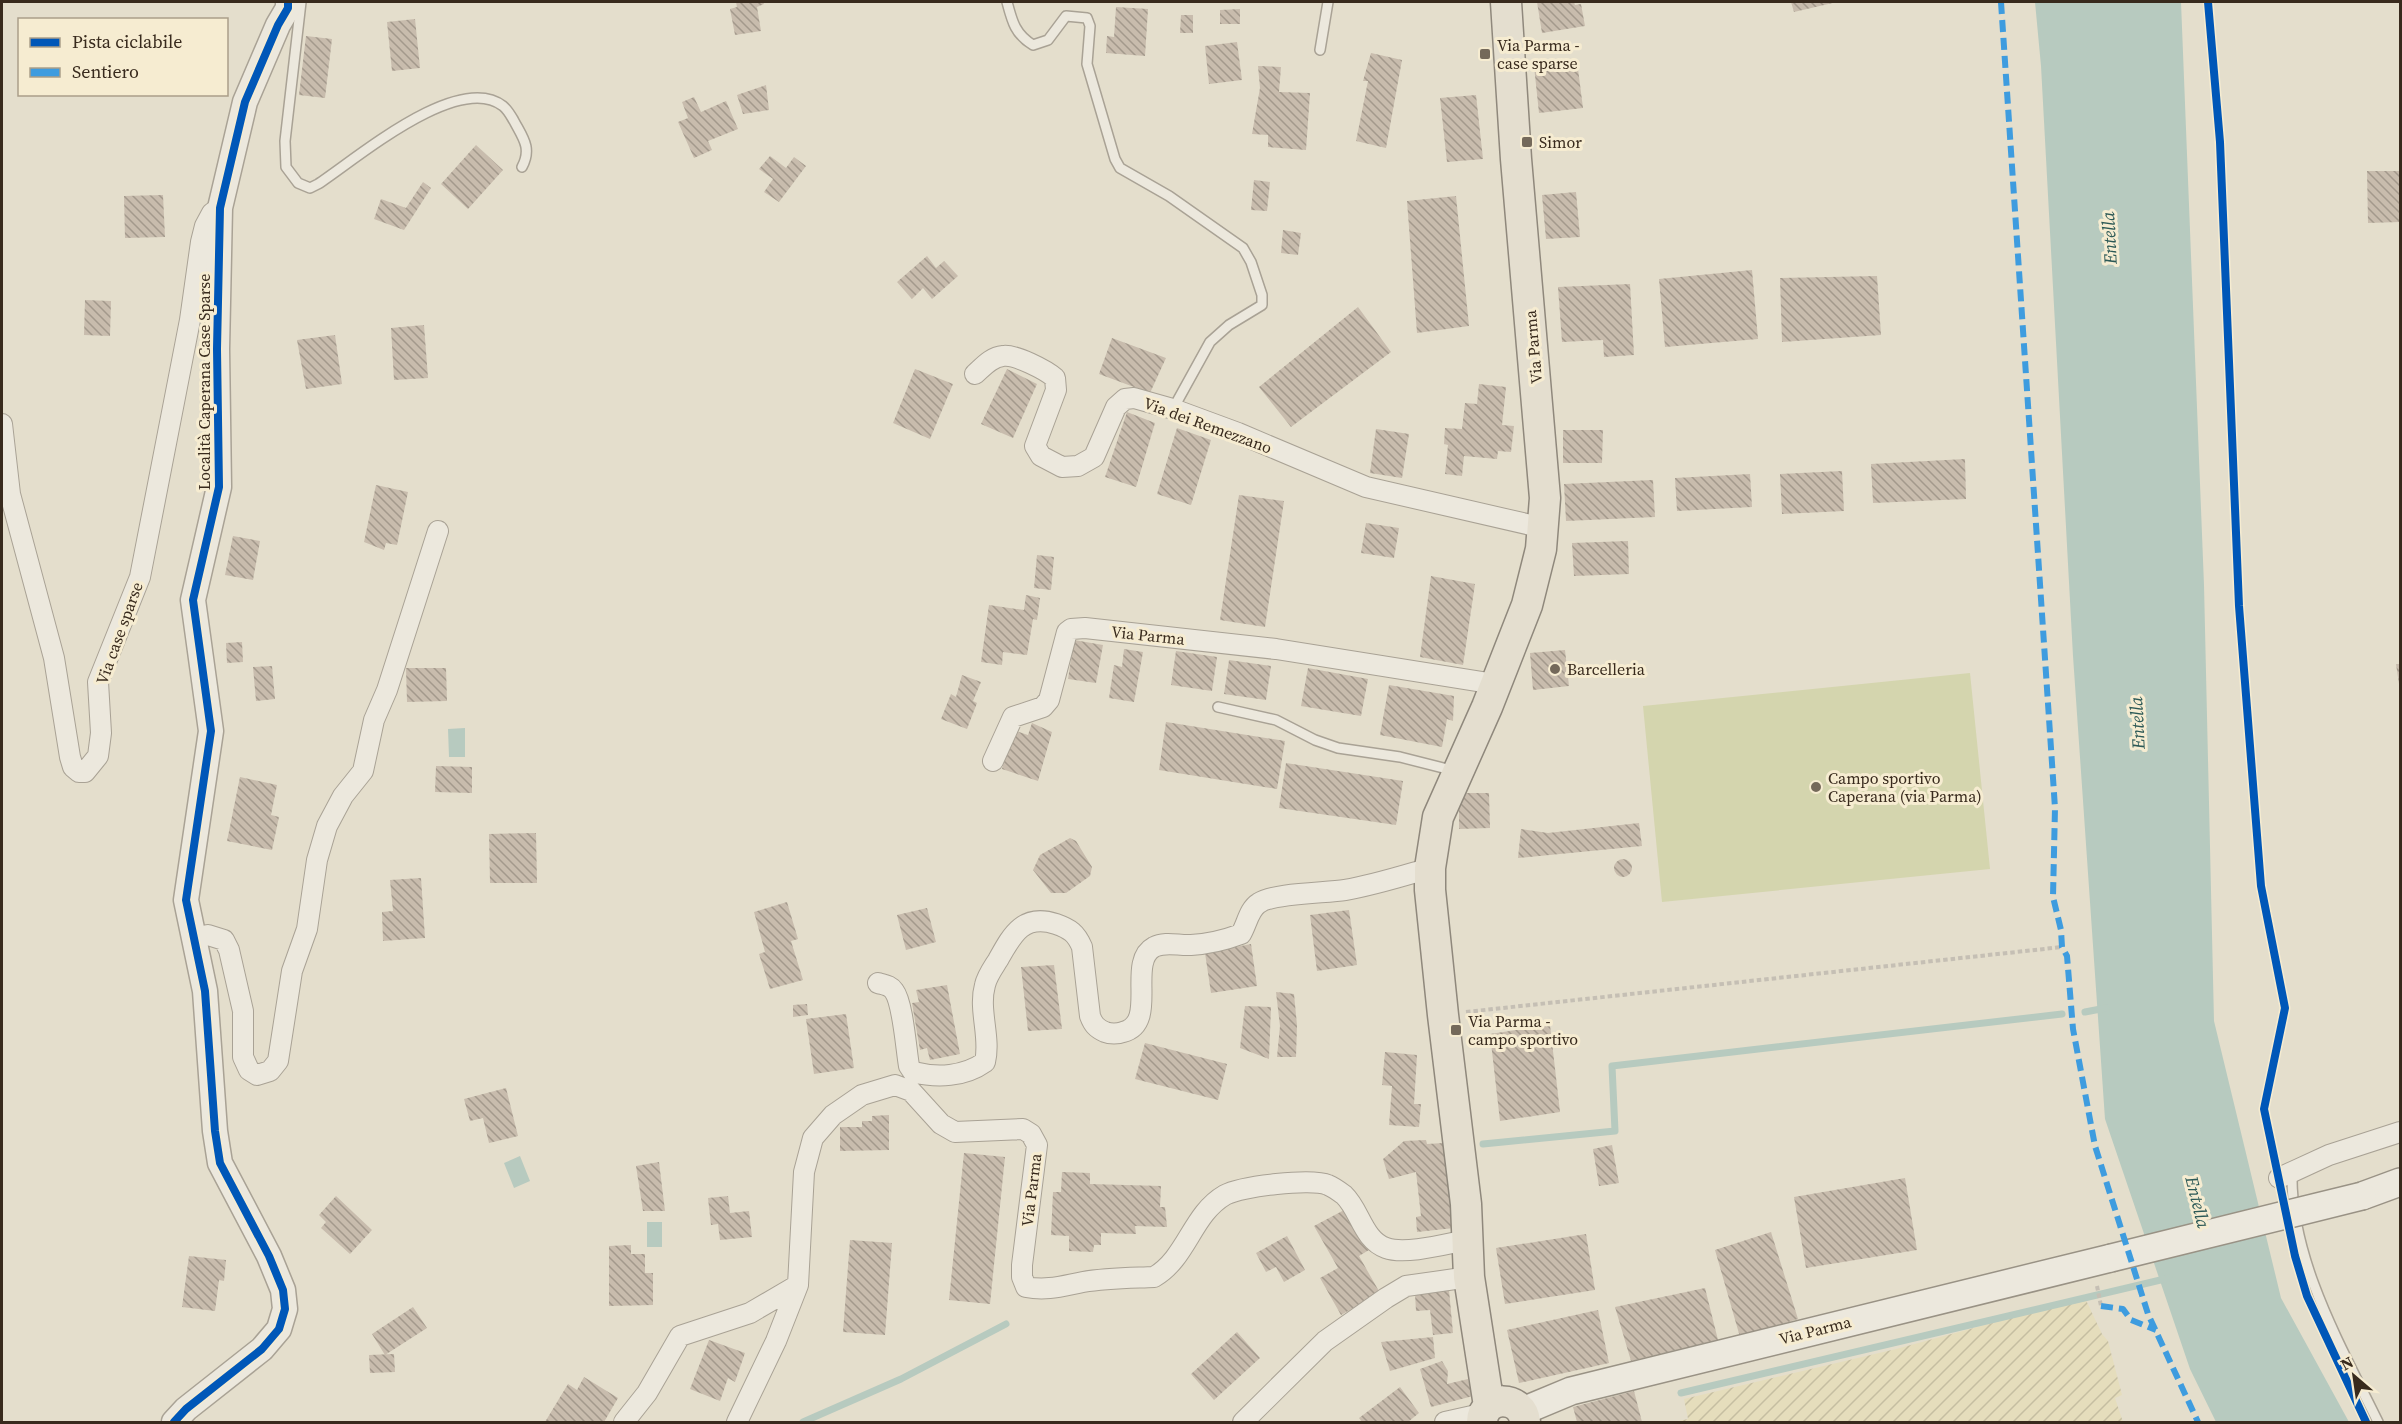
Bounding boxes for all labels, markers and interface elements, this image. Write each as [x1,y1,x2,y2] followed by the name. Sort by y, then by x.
[18,18,228,96] legend
[72,29,183,54] text: Pista ciclabile
[1497,34,1579,74] place label: Via Parma - case sparse
[1478,47,1492,61] marker: Via Parma - case sparse
[72,59,139,84] text: Sentiero
[1539,131,1582,153] place label: Simor
[1520,135,1534,149] marker: Simor
[2095,210,2123,266] water label: Entella
[193,274,215,490] street label: Località Caperana Case Sparse
[1519,308,1547,385] street label: Via Parma
[1141,392,1275,458] street label: Via dei Remezzano
[90,579,148,687] street label: Via case sparse
[1110,620,1187,650] street label: Via Parma
[1567,658,1646,680] place label: Barcelleria
[1548,662,1562,676] marker: Barcelleria
[2123,695,2151,751] water label: Entella
[1828,767,1982,807] place label: Campo sportivo Caperana (via Parma)
[1809,780,1823,794] marker: Campo sportivo Caperana (via Parma)
[1468,1010,1578,1050] place label: Via Parma - campo sportivo
[1449,1023,1463,1037] marker: Via Parma - campo sportivo
[1016,1151,1047,1228] street label: Via Parma
[2179,1172,2217,1231] water label: Entella
[1777,1310,1854,1350] street label: Via Parma
[2324,1346,2384,1406] north arrow
[2336,1350,2357,1375] text: N

